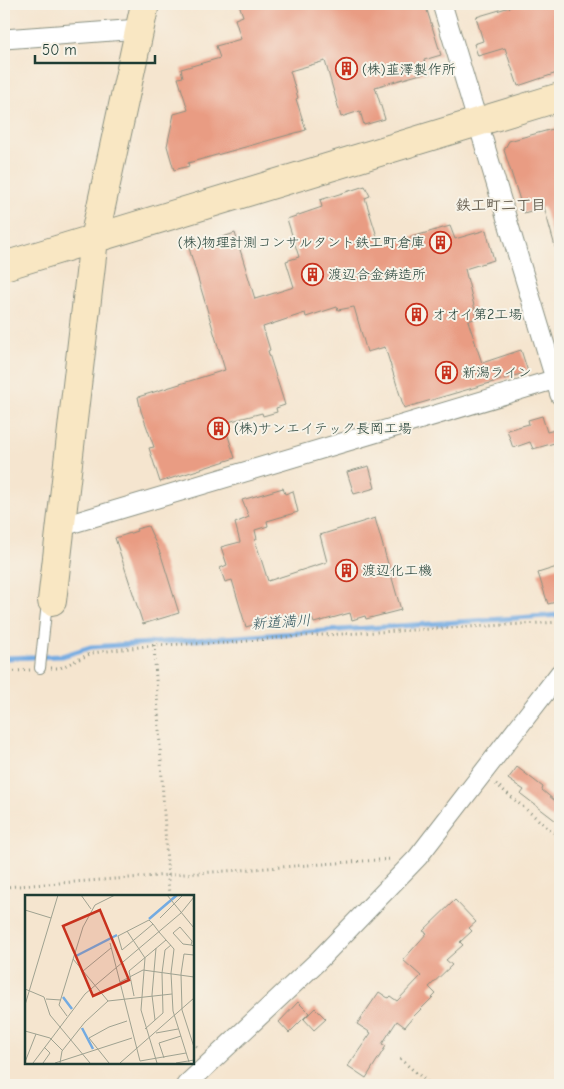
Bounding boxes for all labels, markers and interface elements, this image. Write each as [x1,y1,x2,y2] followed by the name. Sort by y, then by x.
[35,32,155,64] scale bar
[42,41,77,59] text: 50 m
[334,57,358,81] building icon: (株)韮澤製作所
[362,61,456,78] place label: (株)韮澤製作所
[456,196,546,214] district label: 鉄工町二丁目
[429,230,453,254] building icon: (株)物理計測コンサルタント鉄工町倉庫
[178,234,425,251] place label: (株)物理計測コンサルタント鉄工町倉庫
[300,262,324,286] building icon: 渡辺合金鋳造所
[328,266,426,283] place label: 渡辺合金鋳造所
[404,302,428,326] building icon: オオイ第2工場
[432,306,522,323] place label: オオイ第2工場
[434,360,458,384] building icon: 新潟ライン
[462,364,531,381] place label: 新潟ライン
[206,416,230,440] building icon: (株)サンエイテック長岡工場
[234,420,412,437] place label: (株)サンエイテック長岡工場
[334,558,358,582] building icon: 渡辺化工機
[362,562,432,579] place label: 渡辺化工機
[250,611,312,633] water label: 新道満川
[25,895,194,1064] inset map

